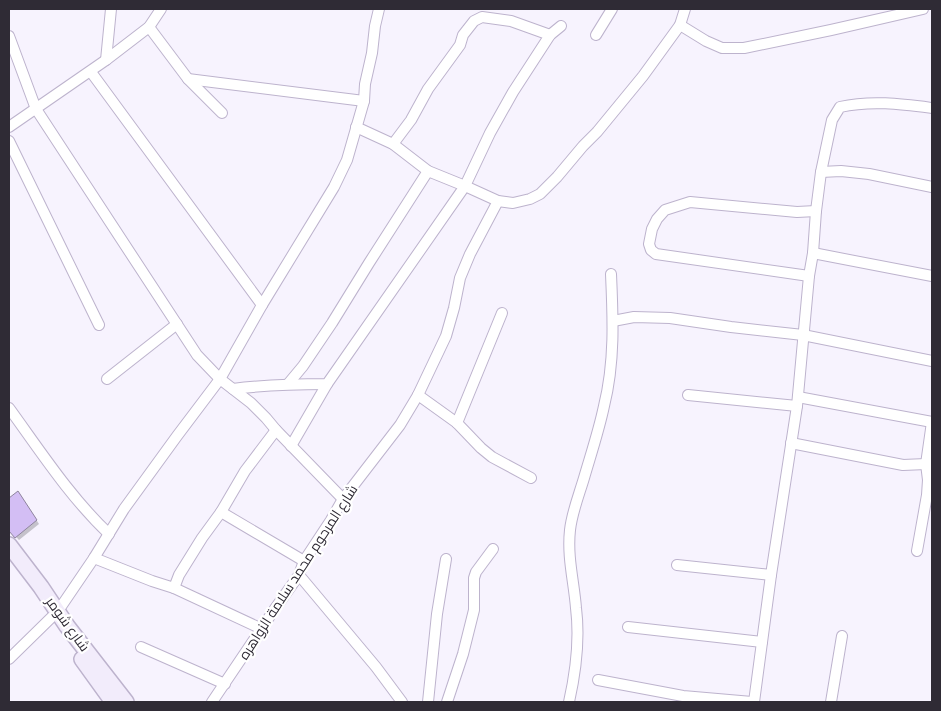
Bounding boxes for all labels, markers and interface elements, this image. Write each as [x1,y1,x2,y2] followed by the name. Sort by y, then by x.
[234,480,362,664] street label: شارع المرحوم محمد سلامة الزواهره
[41,592,95,655] street label: شارع شومر

